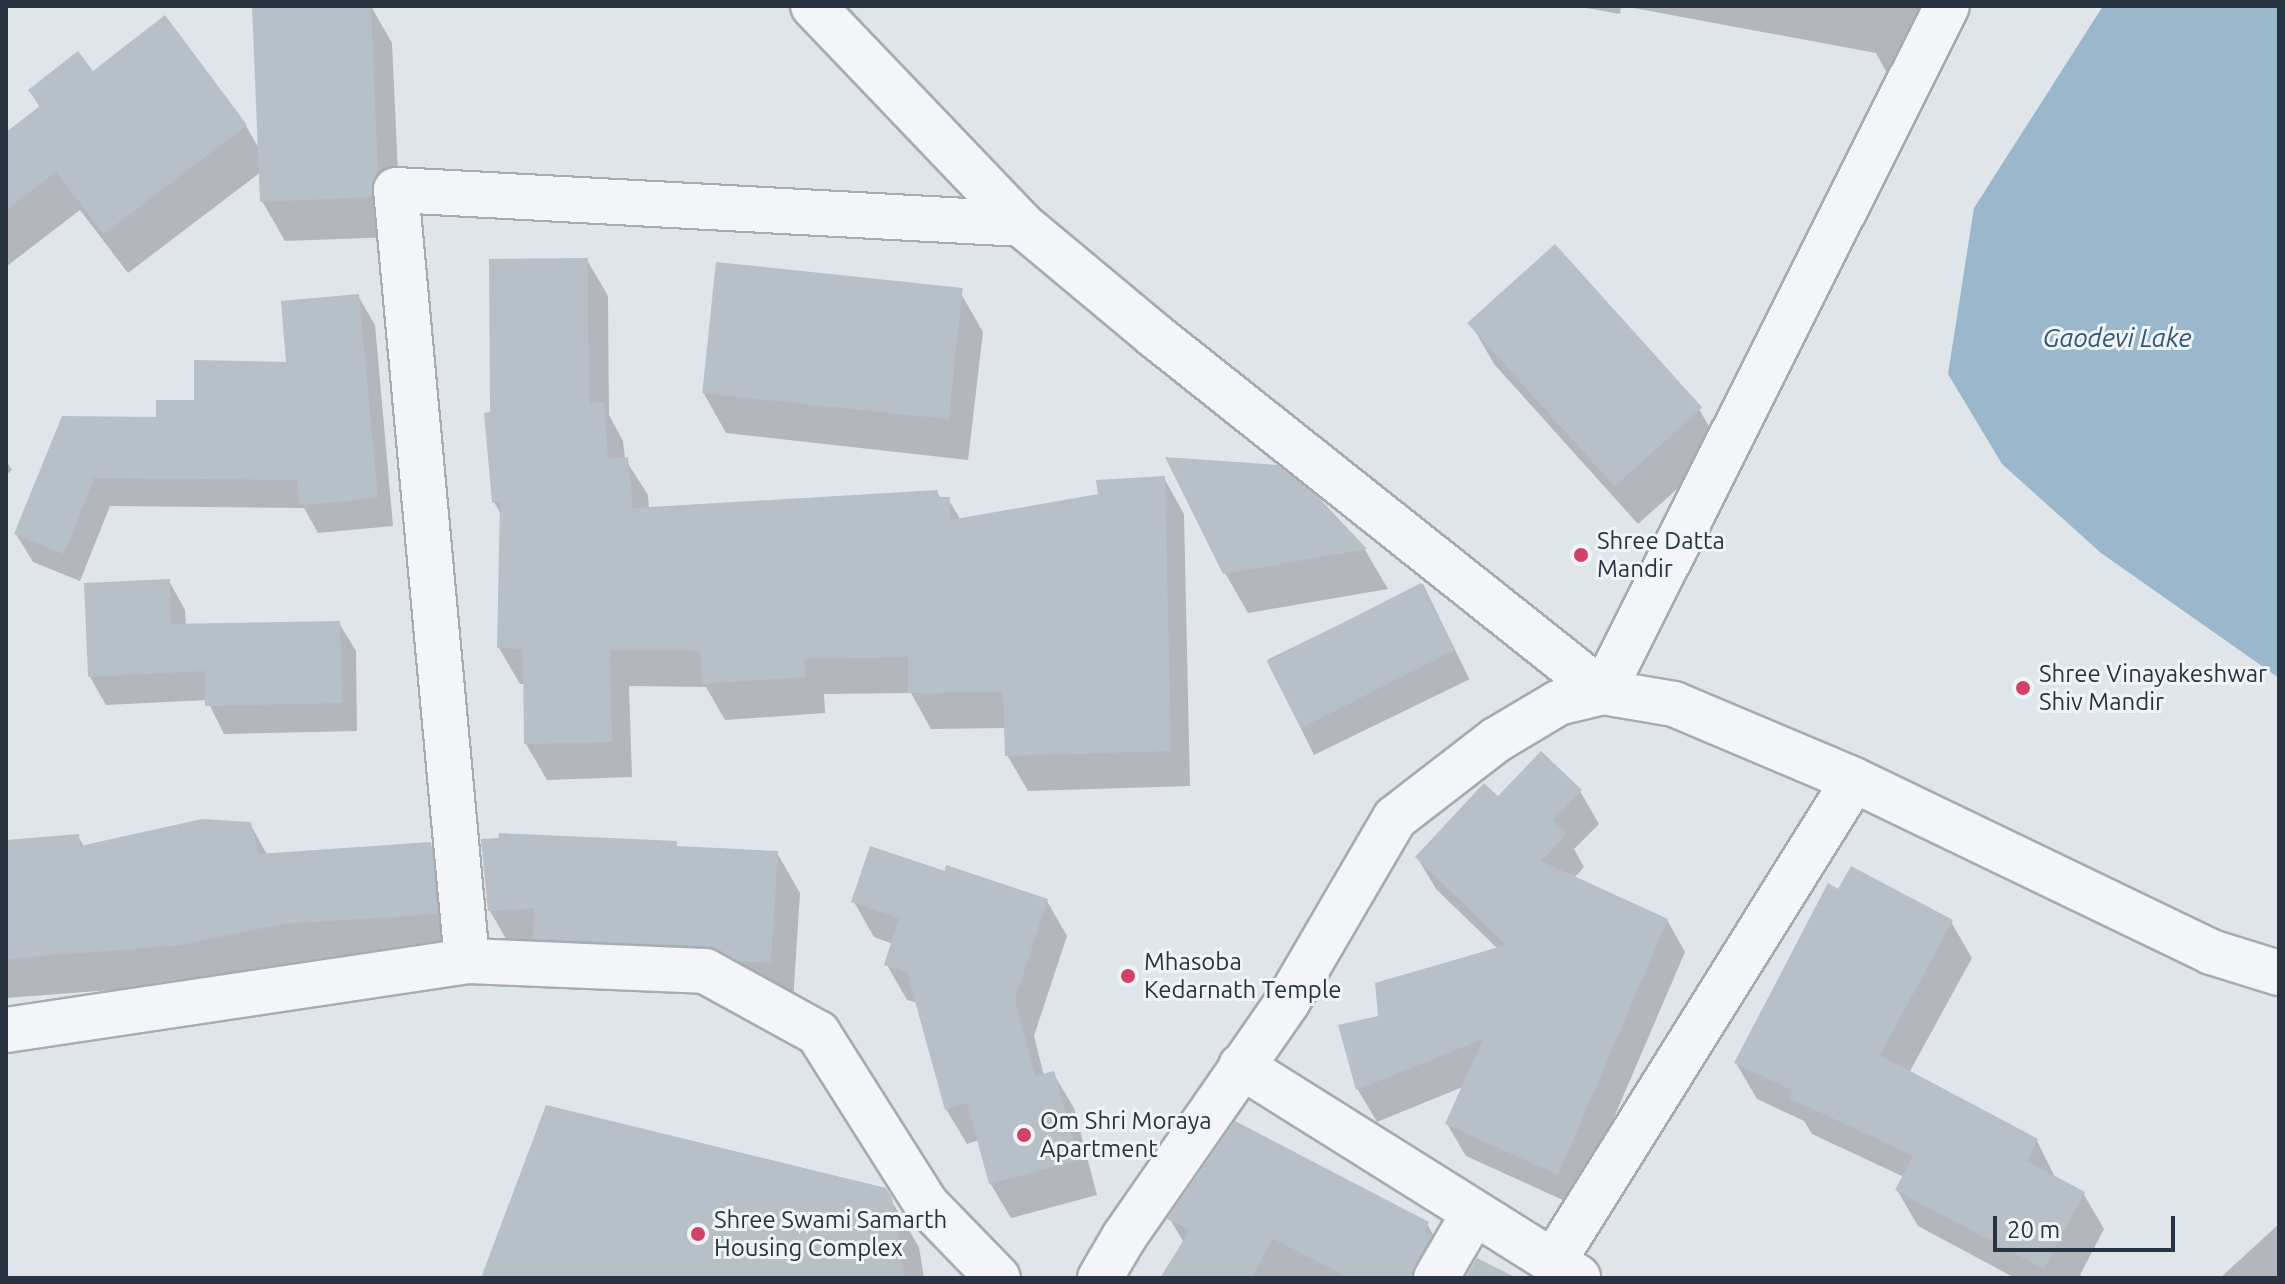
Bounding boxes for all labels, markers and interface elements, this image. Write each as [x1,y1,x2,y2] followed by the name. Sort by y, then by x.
[2042,322,2192,354] water label: Gaodevi Lake
[1597,527,1725,583] place label: Shree Datta Mandir
[1572,546,1590,564] marker: Shree Datta Mandir
[2039,660,2267,716] place label: Shree Vinayakeshwar Shiv Mandir
[2014,679,2032,697] marker: Shree Vinayakeshwar Shiv Mandir
[1144,948,1341,1004] place label: Mhasoba Kedarnath Temple
[1119,967,1137,985] marker: Mhasoba Kedarnath Temple
[1040,1107,1212,1163] place label: Om Shri Moraya Apartment
[1015,1126,1033,1144] marker: Om Shri Moraya Apartment
[1997,1200,2179,1250] scale bar
[714,1206,947,1262] place label: Shree Swami Samarth Housing Complex
[2007,1216,2060,1243] text: 20 m
[689,1225,707,1243] marker: Shree Swami Samarth Housing Complex

